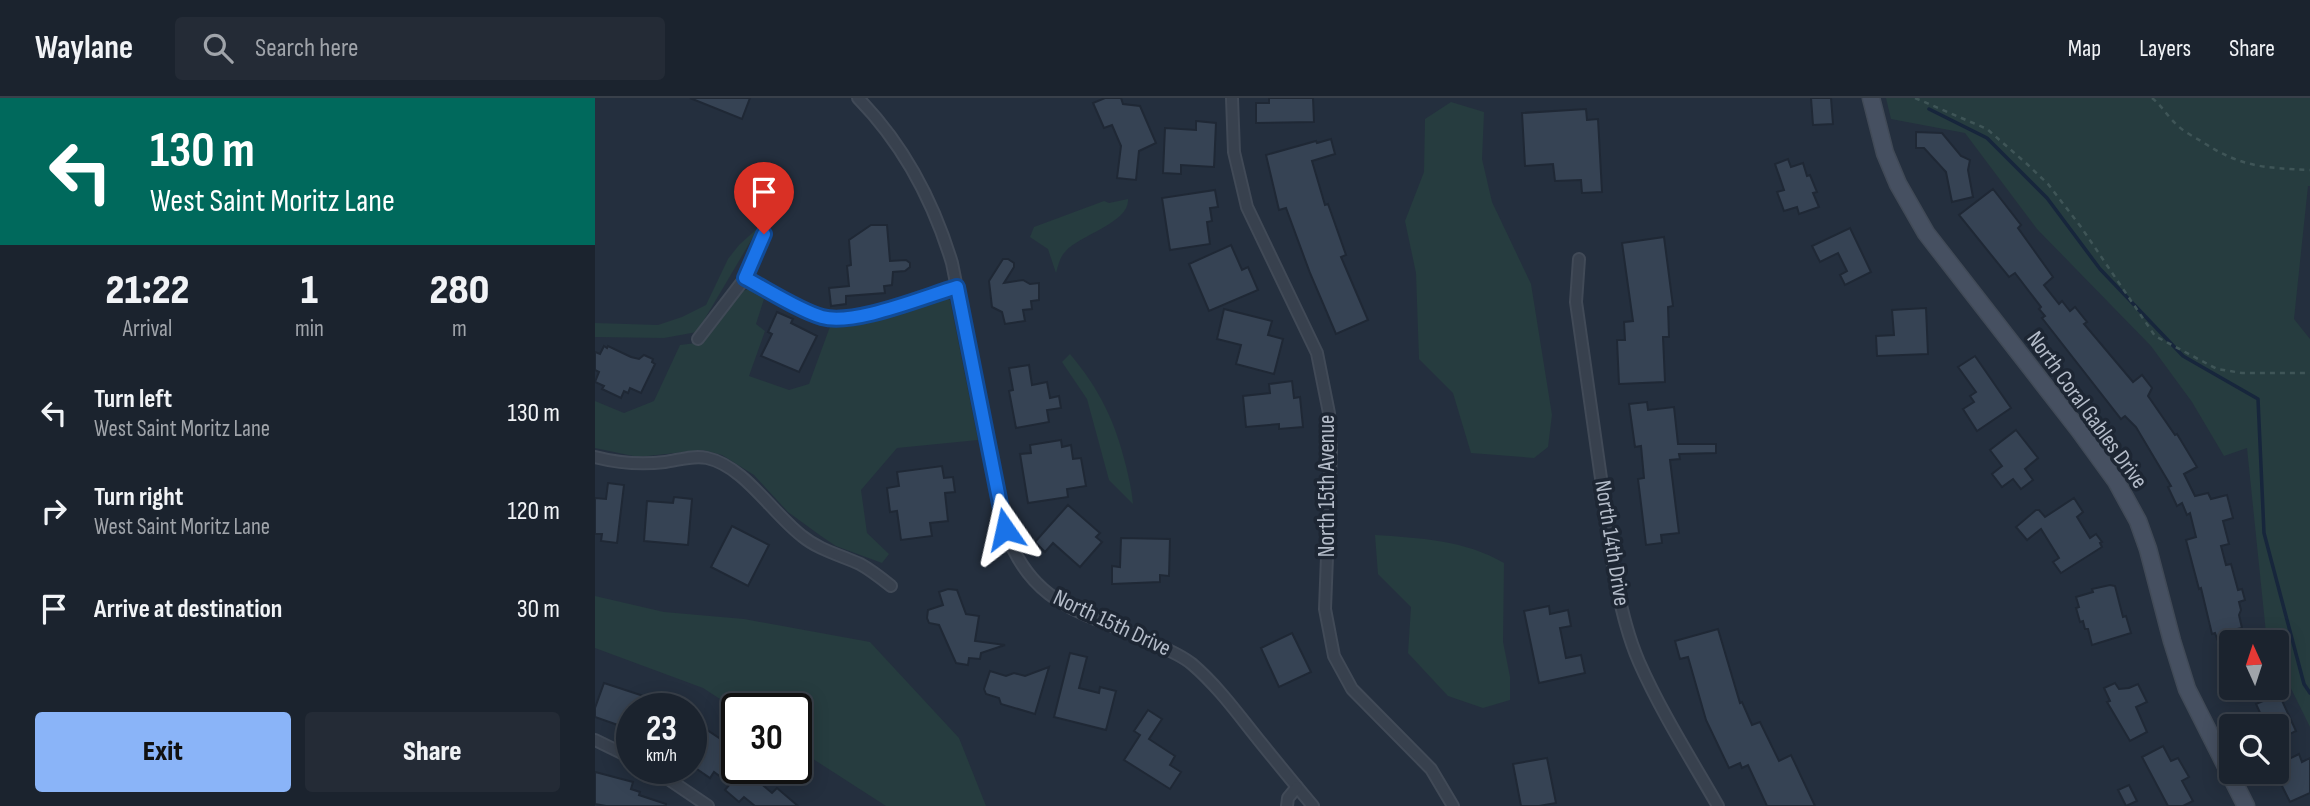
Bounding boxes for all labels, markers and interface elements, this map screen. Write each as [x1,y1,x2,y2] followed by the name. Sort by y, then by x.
[175,17,665,80] search box
[35,28,133,68] text: Waylane
[199,29,237,67] icon: search
[255,33,358,64] text: Search here
[2068,34,2101,63] text: Map
[2139,34,2191,63] text: Layers
[2229,34,2275,63] text: Share
[150,122,255,181] text: 130 m
[35,126,126,217] icon: left
[734,162,794,234] pin
[745,173,783,211] icon: arrive
[150,182,395,221] text: West Saint Moritz Lane
[106,265,189,316] text: 21:22
[301,265,318,316] text: 1
[429,265,489,316] text: 280
[123,315,172,343] text: Arrival
[295,315,324,343] text: min
[452,315,467,343] text: m
[2021,326,2153,494] street label: North Coral Gables Drive
[94,384,172,415] text: Turn left
[35,394,73,432] icon: left
[508,398,560,429] text: 130 m
[94,415,270,443] text: West Saint Moritz Lane
[1313,415,1341,557] street label: North 15th Avenue
[1588,478,1636,608] street label: North 14th Drive
[94,482,183,513] text: Turn right
[35,492,73,530] icon: right
[968,492,1042,566] position arrow
[507,496,560,527] text: 120 m
[94,513,270,541] text: West Saint Moritz Lane
[1049,584,1175,662] street label: North 15th Drive
[35,590,73,628] icon: arrive
[94,594,282,625] text: Arrive at destination
[517,594,560,625] text: 30 m
[2219,630,2289,700] north arrow
[2219,630,2289,784] map controls
[721,693,812,784] speed limit sign: 30
[646,708,677,751] text: 23
[35,712,291,792] button: Exit
[305,712,560,792] button: Share
[2219,714,2289,784] button: search
[646,745,677,766] text: km/h

